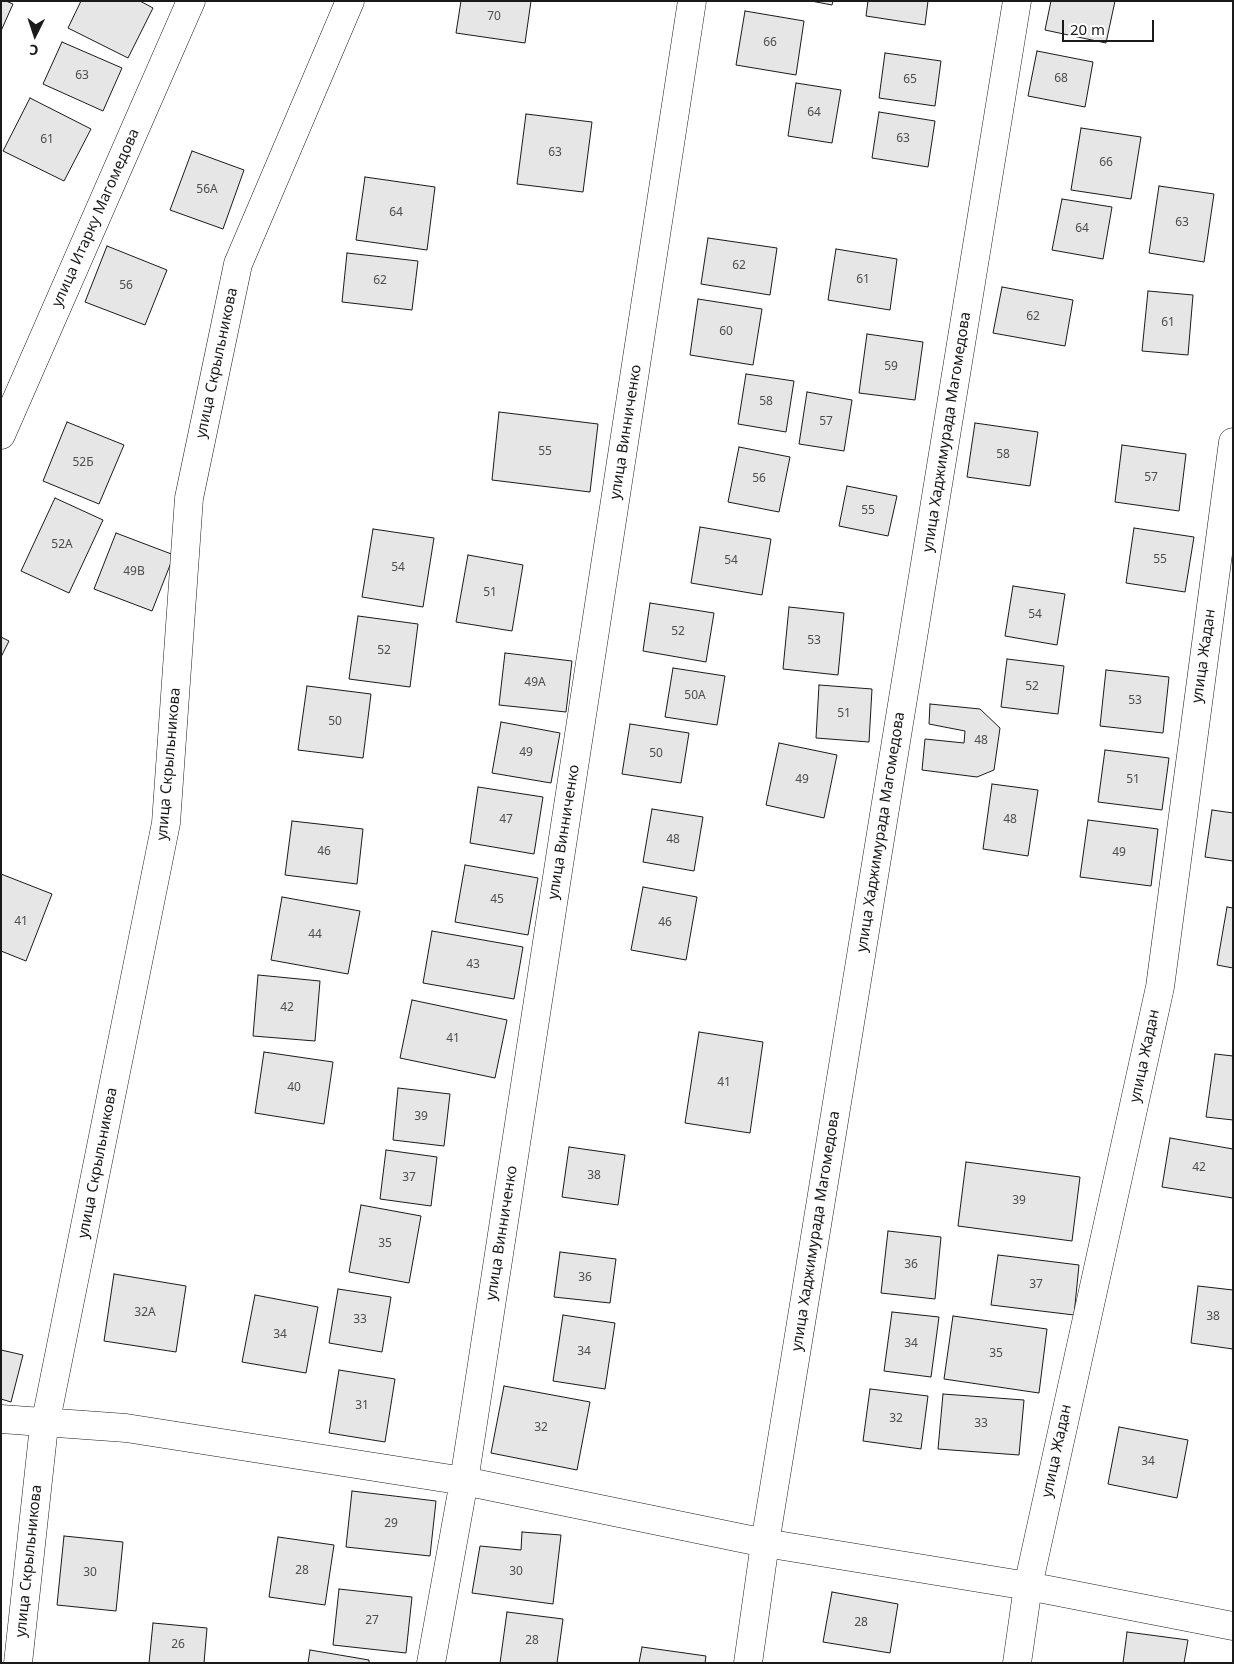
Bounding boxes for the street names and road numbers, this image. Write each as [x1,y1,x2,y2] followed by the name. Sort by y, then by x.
[48,126,144,310] street label: улица Итарку Магомедова
[192,286,242,440] street label: улица Скрыльникова
[919,311,975,553] street label: улица Хаджимурада Магомедова
[606,363,646,501] street label: улица Винниченко
[1188,608,1220,704] street label: улица Жадан
[153,687,185,841] street label: улица Скрыльникова
[853,711,909,953] street label: улица Хаджимурада Магомедова
[544,763,584,901] street label: улица Винниченко
[1126,1008,1164,1104] street label: улица Жадан
[75,1086,121,1240] street label: улица Скрыльникова
[788,1110,844,1352] street label: улица Хаджимурада Магомедова
[482,1164,522,1302] street label: улица Винниченко
[1038,1403,1076,1499] street label: улица Жадан
[12,1484,46,1638] street label: улица Скрыльникова

